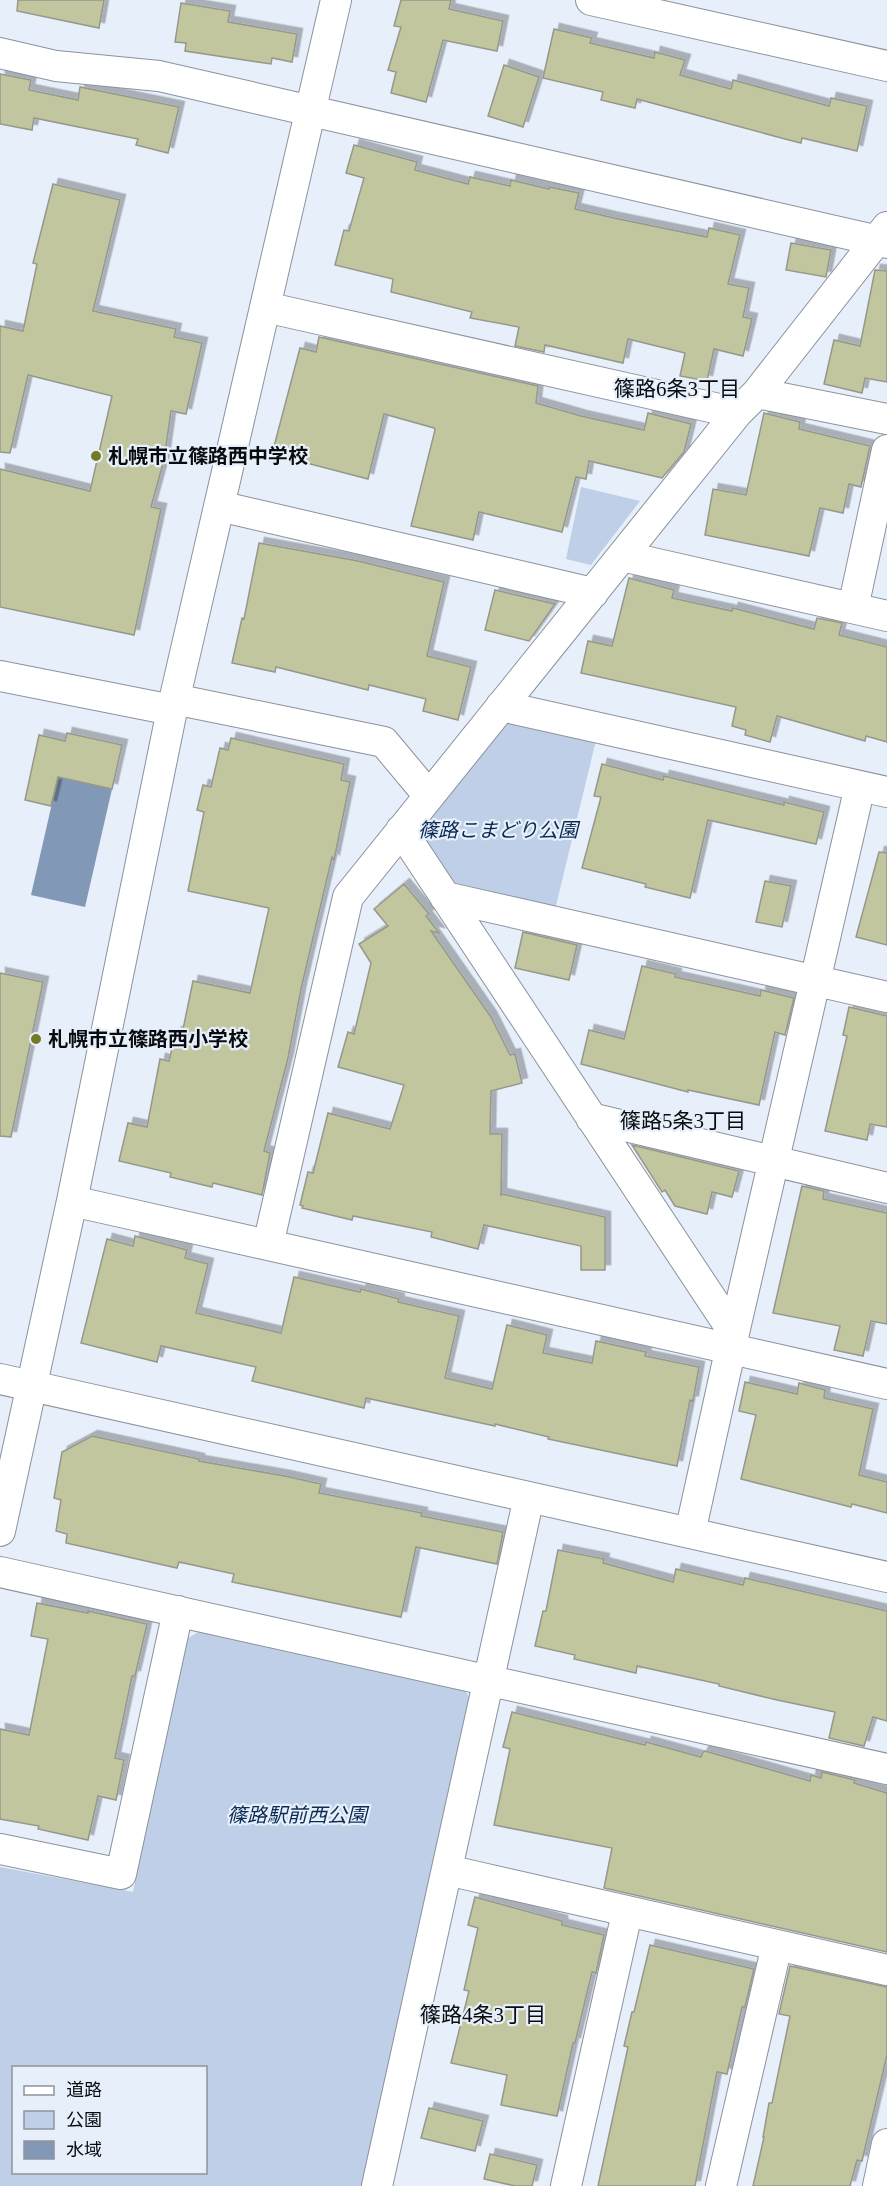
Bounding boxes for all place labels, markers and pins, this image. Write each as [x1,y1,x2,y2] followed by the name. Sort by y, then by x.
[108,445,308,467] place label: 札幌市立篠路西中学校
[89,449,103,463] marker: 札幌市立篠路西中学校
[48,1028,248,1050] place label: 札幌市立篠路西小学校
[29,1032,43,1046] marker: 札幌市立篠路西小学校

